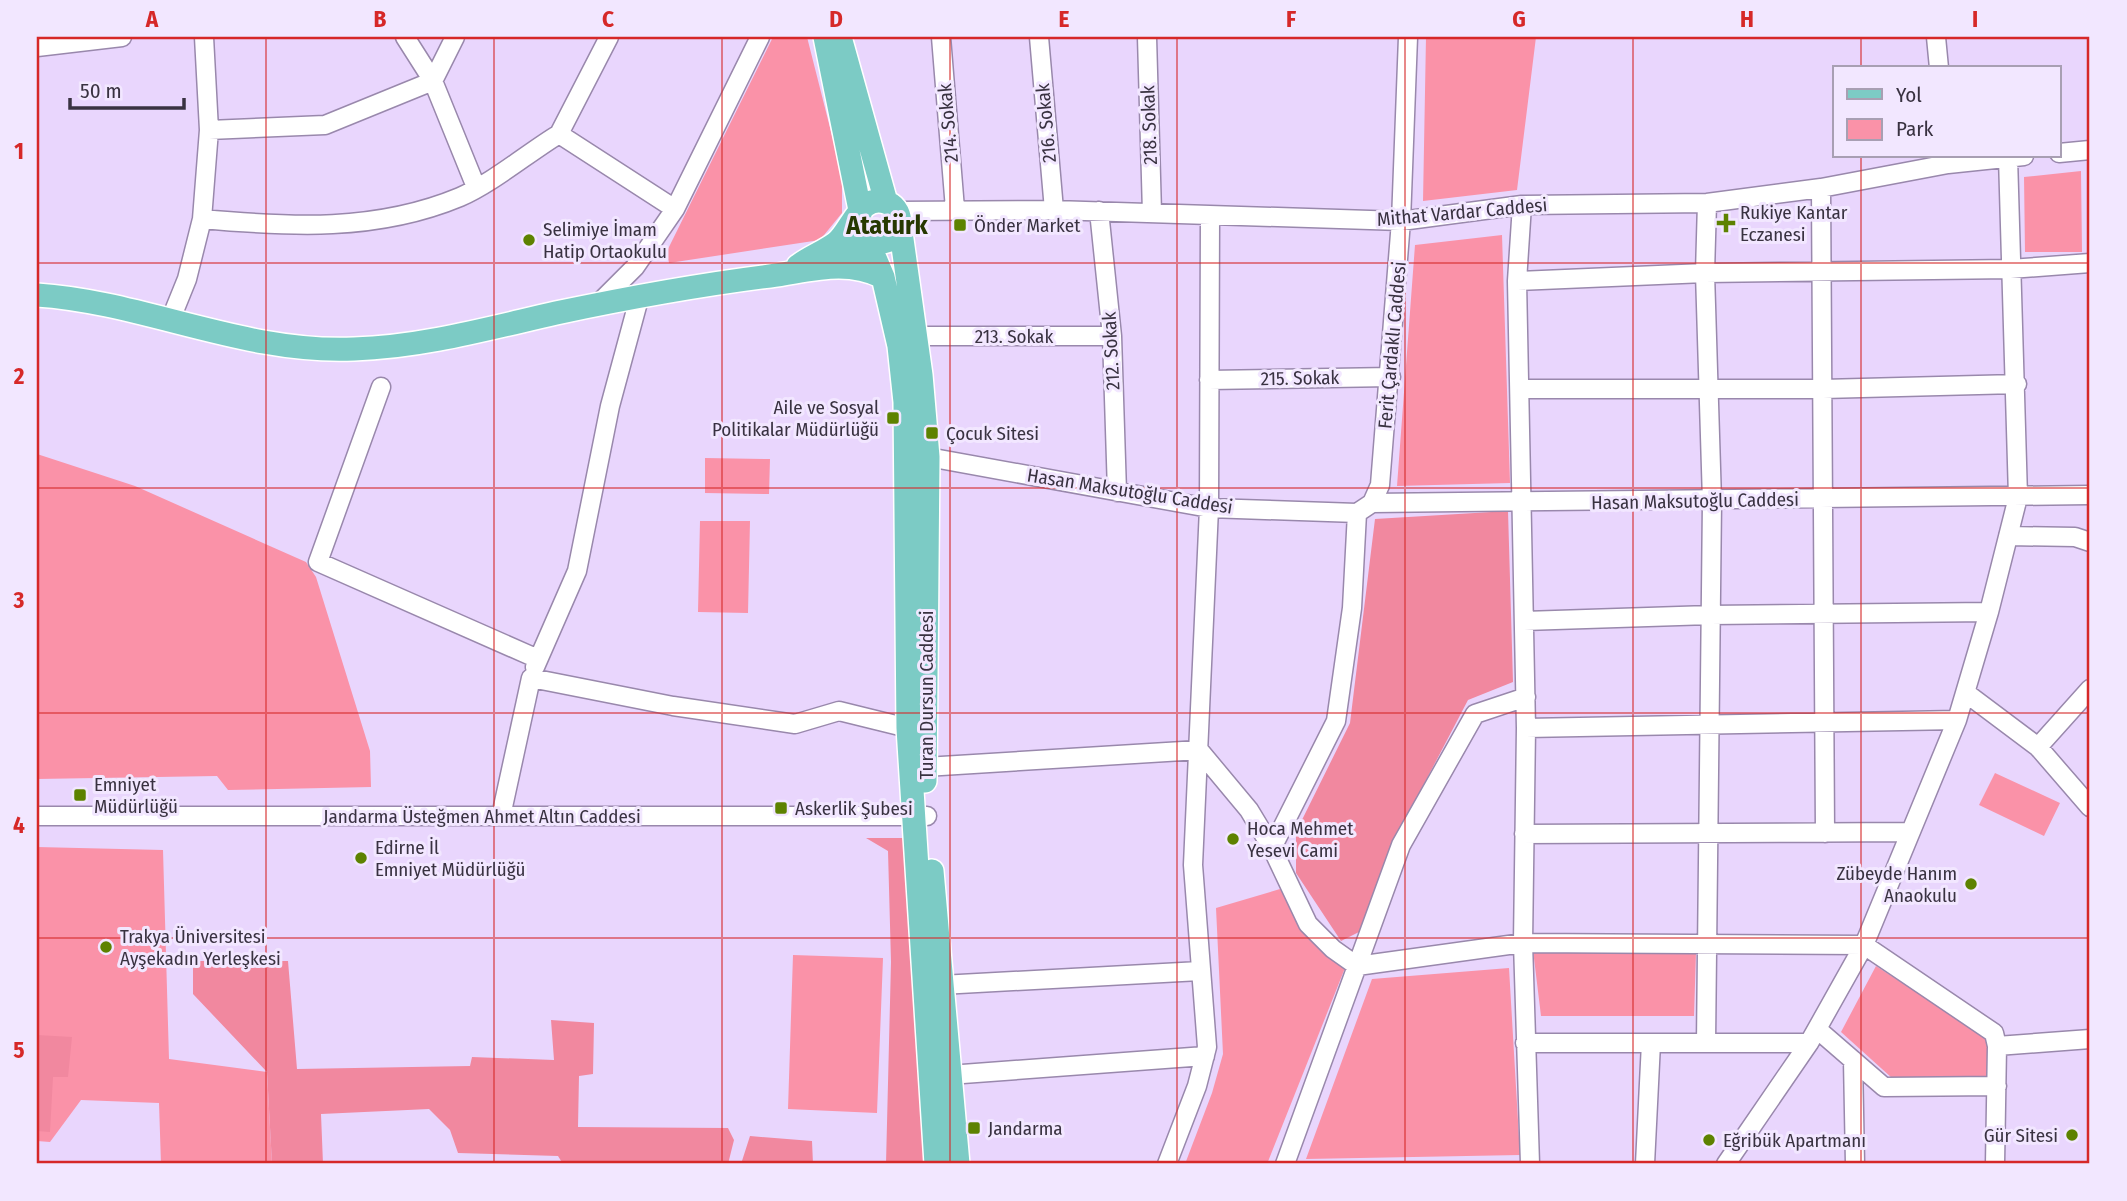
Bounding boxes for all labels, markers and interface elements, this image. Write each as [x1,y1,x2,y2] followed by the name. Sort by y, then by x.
[145,5,159,33] text: A
[374,5,387,33] text: B
[602,5,614,33] text: C
[829,5,843,33] text: D
[1059,5,1070,33] text: E
[1286,5,1296,33] text: F
[1512,5,1526,33] text: G
[1740,5,1754,33] text: H
[1972,5,1978,33] text: I
[70,66,184,110] scale bar
[1833,66,2060,158] legend
[80,78,122,104] text: 50 m
[933,82,963,163] street label: 214. Sokak
[1031,82,1061,164] street label: 216. Sokak
[1896,82,1922,108] text: Yol
[1136,85,1162,165] street label: 218. Sokak
[1896,116,1934,142] text: Park
[14,137,24,165] text: 1
[1376,193,1548,231] street label: Mithat Vardar Caddesi
[1740,201,1848,246] place label: Rukiye Kantar Eczanesi
[845,210,928,241] district label: Atatürk
[974,214,1081,237] place label: Önder Market
[1718,215,1734,231] marker: Rukiye Kantar Eczanesi
[952,217,968,233] marker: Önder Market
[543,218,667,263] place label: Selimiye İmam Hatip Ortaokulu
[521,232,537,248] marker: Selimiye İmam Hatip Ortaokulu
[1373,260,1411,430] street label: Ferit Çardaklı Caddesi
[1097,311,1125,391] street label: 212. Sokak
[975,325,1053,348] street label: 213. Sokak
[13,362,25,390] text: 2
[1260,366,1340,390] street label: 215. Sokak
[712,396,879,441] place label: Aile ve Sosyal Politikalar Müdürlüğü
[885,410,901,426] marker: Aile ve Sosyal Politikalar Müdürlüğü
[946,422,1039,445] place label: Çocuk Sitesi
[924,425,940,441] marker: Çocuk Sitesi
[1026,463,1234,519] street label: Hasan Maksutoğlu Caddesi
[1591,488,1799,514] street label: Hasan Maksutoğlu Caddesi
[13,586,25,614] text: 3
[915,610,938,780] street label: Turan Dursun Caddesi
[94,773,178,818] place label: Emniyet Müdürlüğü
[72,787,88,803] marker: Emniyet Müdürlüğü
[795,797,913,820] place label: Askerlik Şubesi
[773,800,789,816] marker: Askerlik Şubesi
[323,805,641,828] street label: Jandarma Üsteğmen Ahmet Altın Caddesi
[13,811,25,839] text: 4
[1247,817,1354,862] place label: Hoca Mehmet Yesevi Cami
[1225,831,1241,847] marker: Hoca Mehmet Yesevi Cami
[375,836,525,881] place label: Edirne İl Emniyet Müdürlüğü
[353,850,369,866] marker: Edirne İl Emniyet Müdürlüğü
[1836,862,1957,907] place label: Zübeyde Hanım Anaokulu
[1963,876,1979,892] marker: Zübeyde Hanım Anaokulu
[120,925,281,970] place label: Trakya Üniversitesi Ayşekadın Yerleşkesi
[98,939,114,955] marker: Trakya Üniversitesi Ayşekadın Yerleşkesi
[13,1036,25,1064] text: 5
[988,1117,1063,1140] place label: Jandarma
[966,1120,982,1136] marker: Jandarma
[1984,1124,2058,1147] place label: Gür Sitesi
[2064,1127,2080,1143] marker: Gür Sitesi
[1723,1129,1866,1152] place label: Eğribük Apartmanı
[1701,1132,1717,1148] marker: Eğribük Apartmanı

